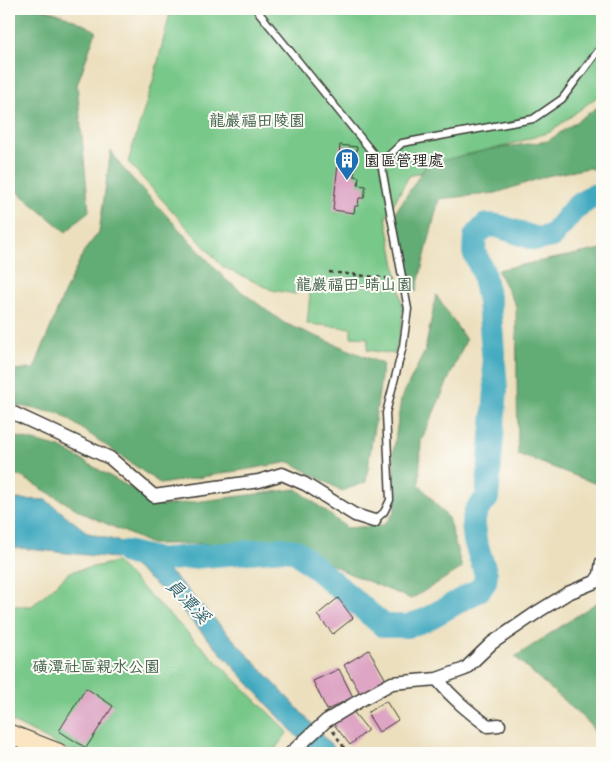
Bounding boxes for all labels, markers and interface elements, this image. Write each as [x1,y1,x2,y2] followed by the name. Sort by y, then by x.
[209,110,305,132] park label: 龍巖福田陵園
[334,147,360,181] building icon: 園區管理處
[364,150,444,172] place label: 園區管理處
[296,274,412,296] park label: 龍巖福田-晴山園
[160,573,216,630] water label: 員潭溪
[32,656,160,678] park label: 磺潭社區親水公園

